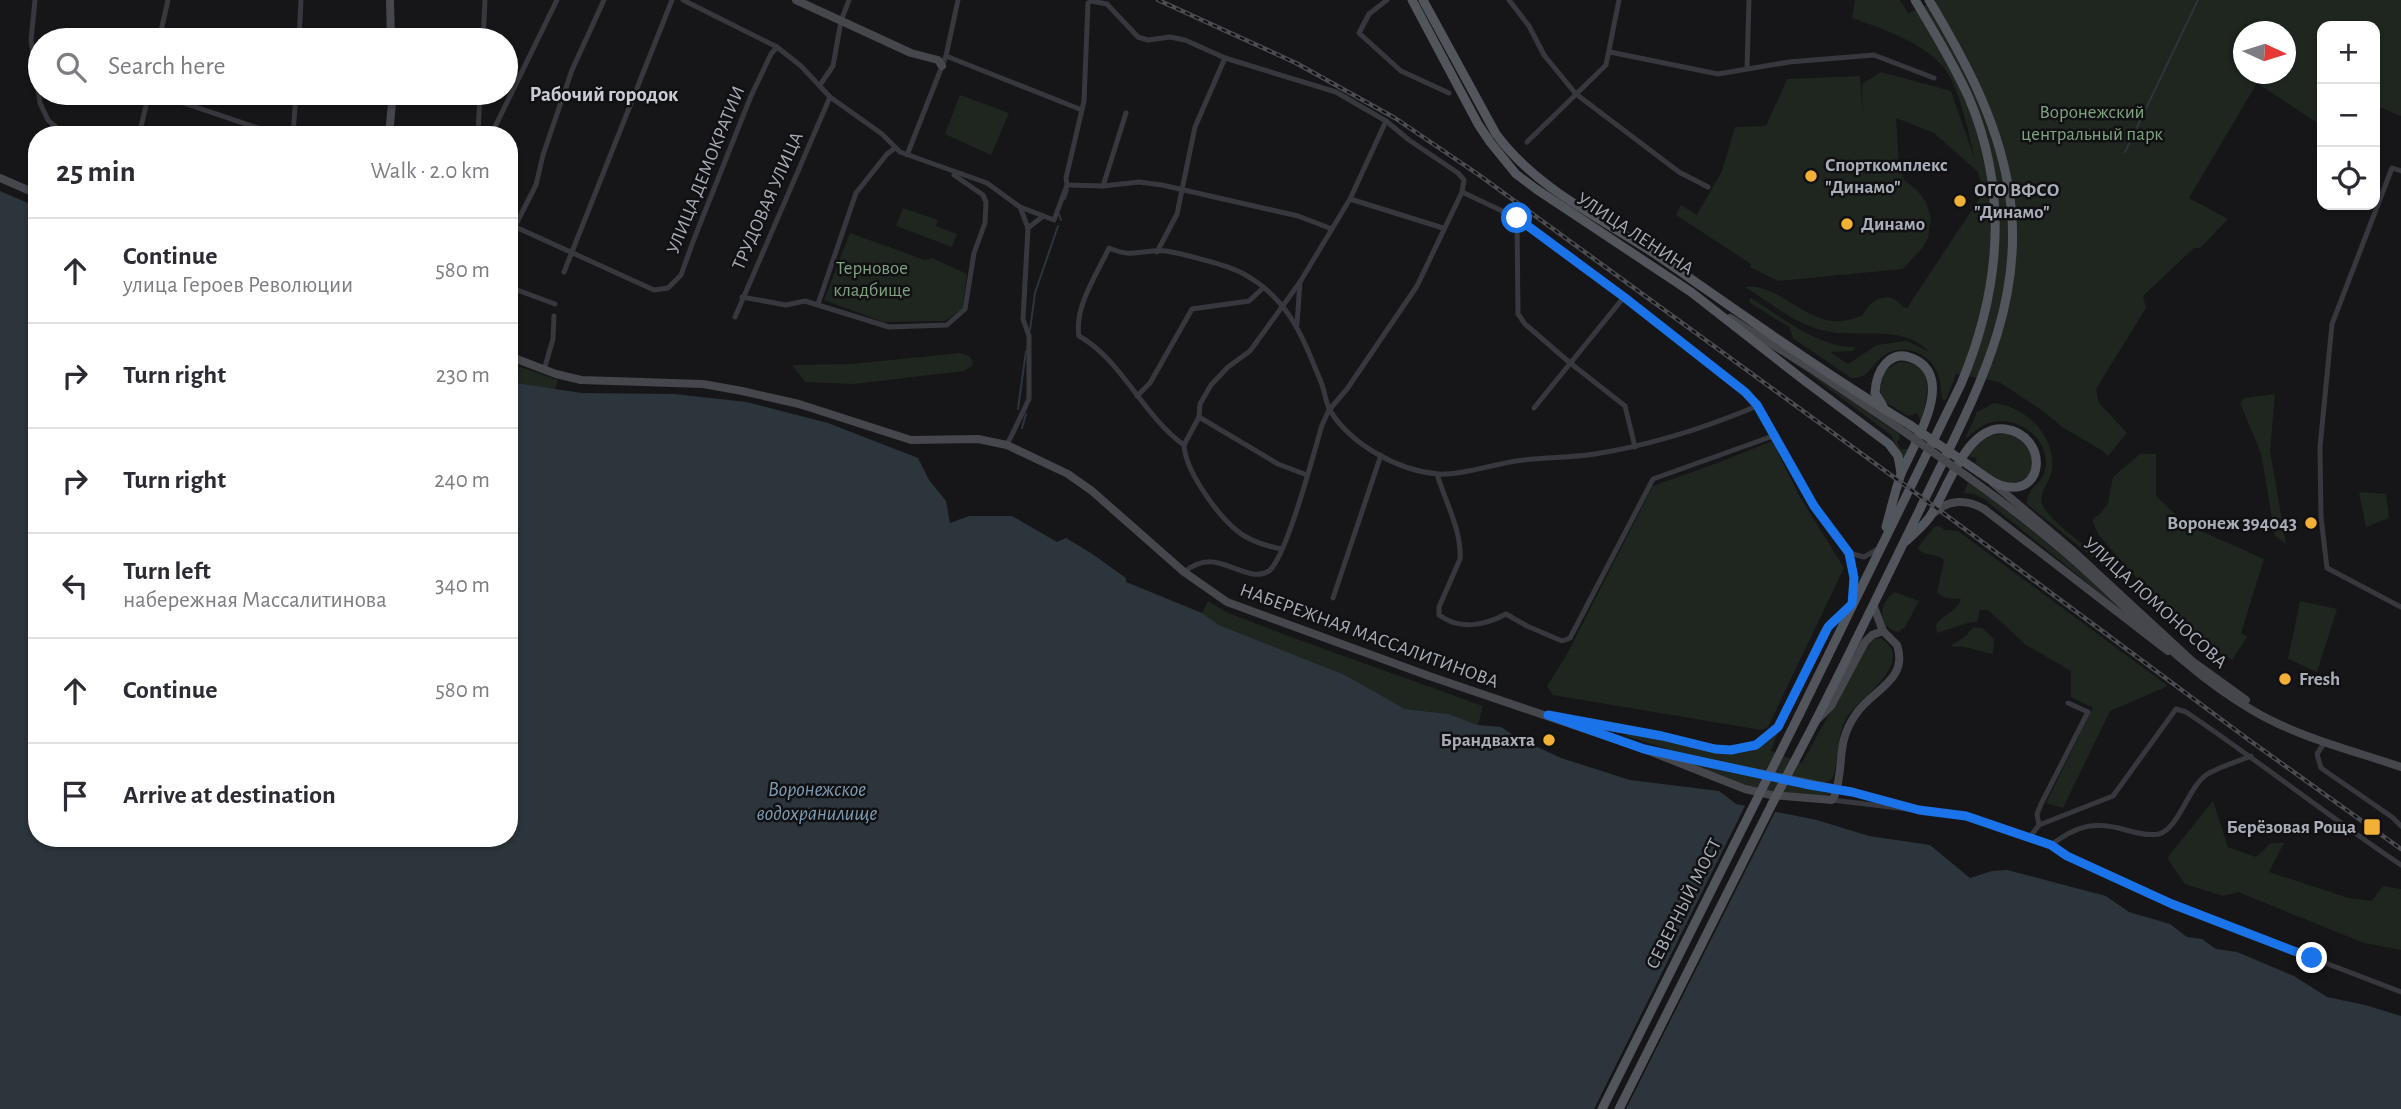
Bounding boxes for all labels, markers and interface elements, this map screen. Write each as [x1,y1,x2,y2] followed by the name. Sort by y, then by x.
[2233,21,2296,84] north arrow
[2317,21,2380,210] map controls
[2317,21,2380,84] button: +
[28,28,518,105] search box
[52,48,90,86] icon: search
[108,53,226,79] text: Search here
[664,83,748,257] street label: УЛИЦА ДЕМОКРАТИИ
[529,84,679,105] district label: Рабочий городок
[2317,84,2380,147] button: −
[2021,103,2163,144] park label: Воронежский центральный парк
[729,129,807,273] street label: ТРУДОВАЯ УЛИЦА
[2317,147,2380,210] button: locate
[1825,156,1948,197] place label: Спорткомплекс "Динамо"
[56,157,136,187] text: 25 min
[370,160,490,183] text: Walk · 2.0 km
[1803,168,1819,184] marker: Спорткомплекс "Динамо"
[1974,181,2059,222] place label: ОГО ВФСО "Динамо"
[1573,189,1697,279] street label: УЛИЦА ЛЕНИНА
[1952,193,1968,209] marker: ОГО ВФСО "Динамо"
[1501,202,1532,233] route start
[1861,215,1925,234] place label: Динамо
[1839,216,1855,232] marker: Динамо
[123,243,218,269] text: Continue
[56,252,94,290] icon: ahead
[435,259,490,282] text: 580 m
[833,259,911,300] park label: Терновое кладбище
[123,274,353,297] text: улица Героев Революции
[56,357,94,395] icon: right
[123,362,226,388] text: Turn right
[436,364,490,387] text: 230 m
[56,462,94,500] icon: right
[123,467,226,493] text: Turn right
[434,469,490,492] text: 240 m
[2167,514,2297,533] place label: Воронеж 394043
[2303,515,2319,531] marker: Воронеж 394043
[2080,534,2230,672] street label: УЛИЦА ЛОМОНОСОВА
[123,558,211,584] text: Turn left
[56,567,94,605] icon: left
[435,574,490,597] text: 340 m
[1237,580,1501,692] street label: НАБЕРЕЖНАЯ МАССАЛИТИНОВА
[123,589,387,612] text: набережная Массалитинова
[2299,670,2340,689] place label: Fresh
[2277,671,2293,687] marker: Fresh
[56,672,94,710] icon: ahead
[123,677,218,703] text: Continue
[435,679,490,702] text: 580 m
[1440,731,1535,750] place label: Брандвахта
[1541,732,1557,748] marker: Брандвахта
[56,777,94,815] icon: arrive
[757,779,878,825] water label: Воронежское водохранилище
[123,782,336,808] text: Arrive at destination
[2362,817,2382,837] marker: Берёзовая Роща
[2226,818,2356,837] place label: Берёзовая Роща
[1642,835,1725,972] street label: СЕВЕРНЫЙ МОСТ
[2296,942,2327,973] route end

